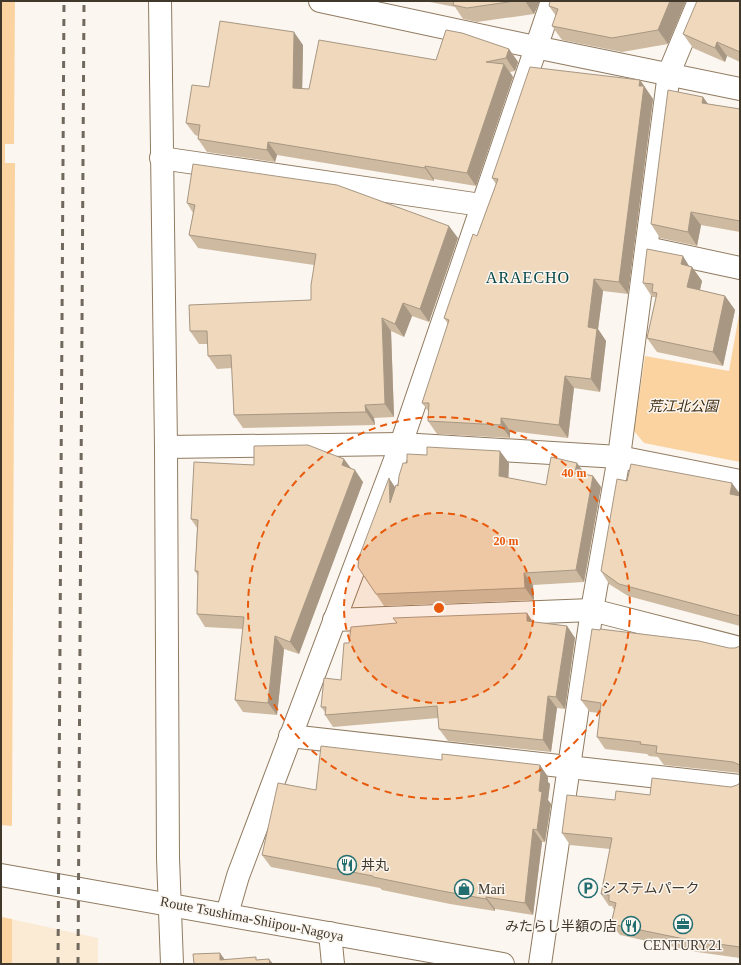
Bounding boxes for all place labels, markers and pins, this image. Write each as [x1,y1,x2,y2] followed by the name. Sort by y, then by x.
[432,601,446,615] centre of rings
[336,854,358,876] restaurant icon: 丼丸
[361,857,389,873] place label: 丼丸
[577,877,599,899] parking icon: システムパーク
[453,878,475,900] shop icon: Mari
[602,881,700,896] place label: システムパーク
[478,882,505,897] place label: Mari
[672,913,694,935] office icon: CENTURY21
[620,915,642,937] restaurant icon: みたらし半額の店
[505,919,617,934] place label: みたらし半額の店
[643,938,723,953] place label: CENTURY21

